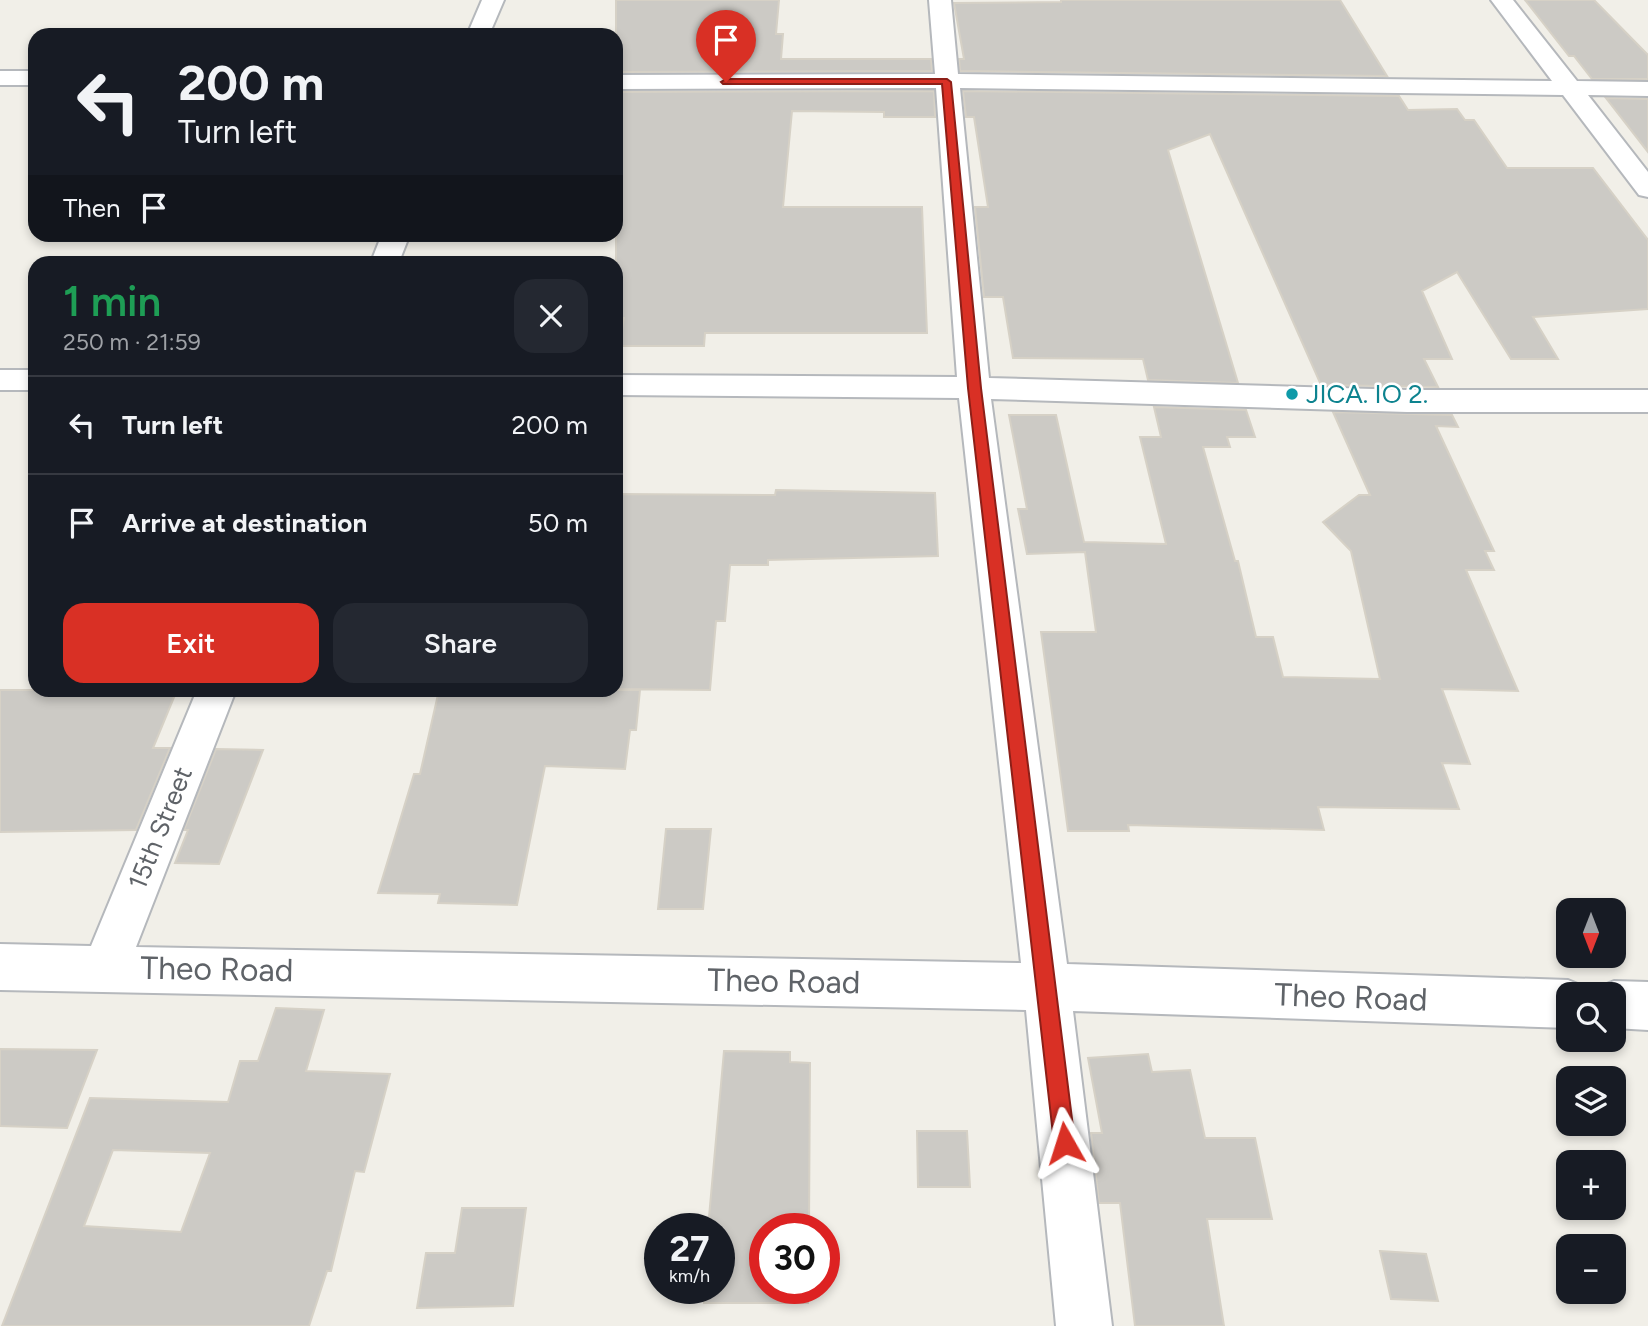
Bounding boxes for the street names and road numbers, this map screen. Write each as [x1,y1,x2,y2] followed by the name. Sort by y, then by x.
[121,762,199,894] street label: 15th Street
[140,949,294,989] street label: Theo Road
[707,961,861,1001] street label: Theo Road
[1274,975,1428,1019] street label: Theo Road

